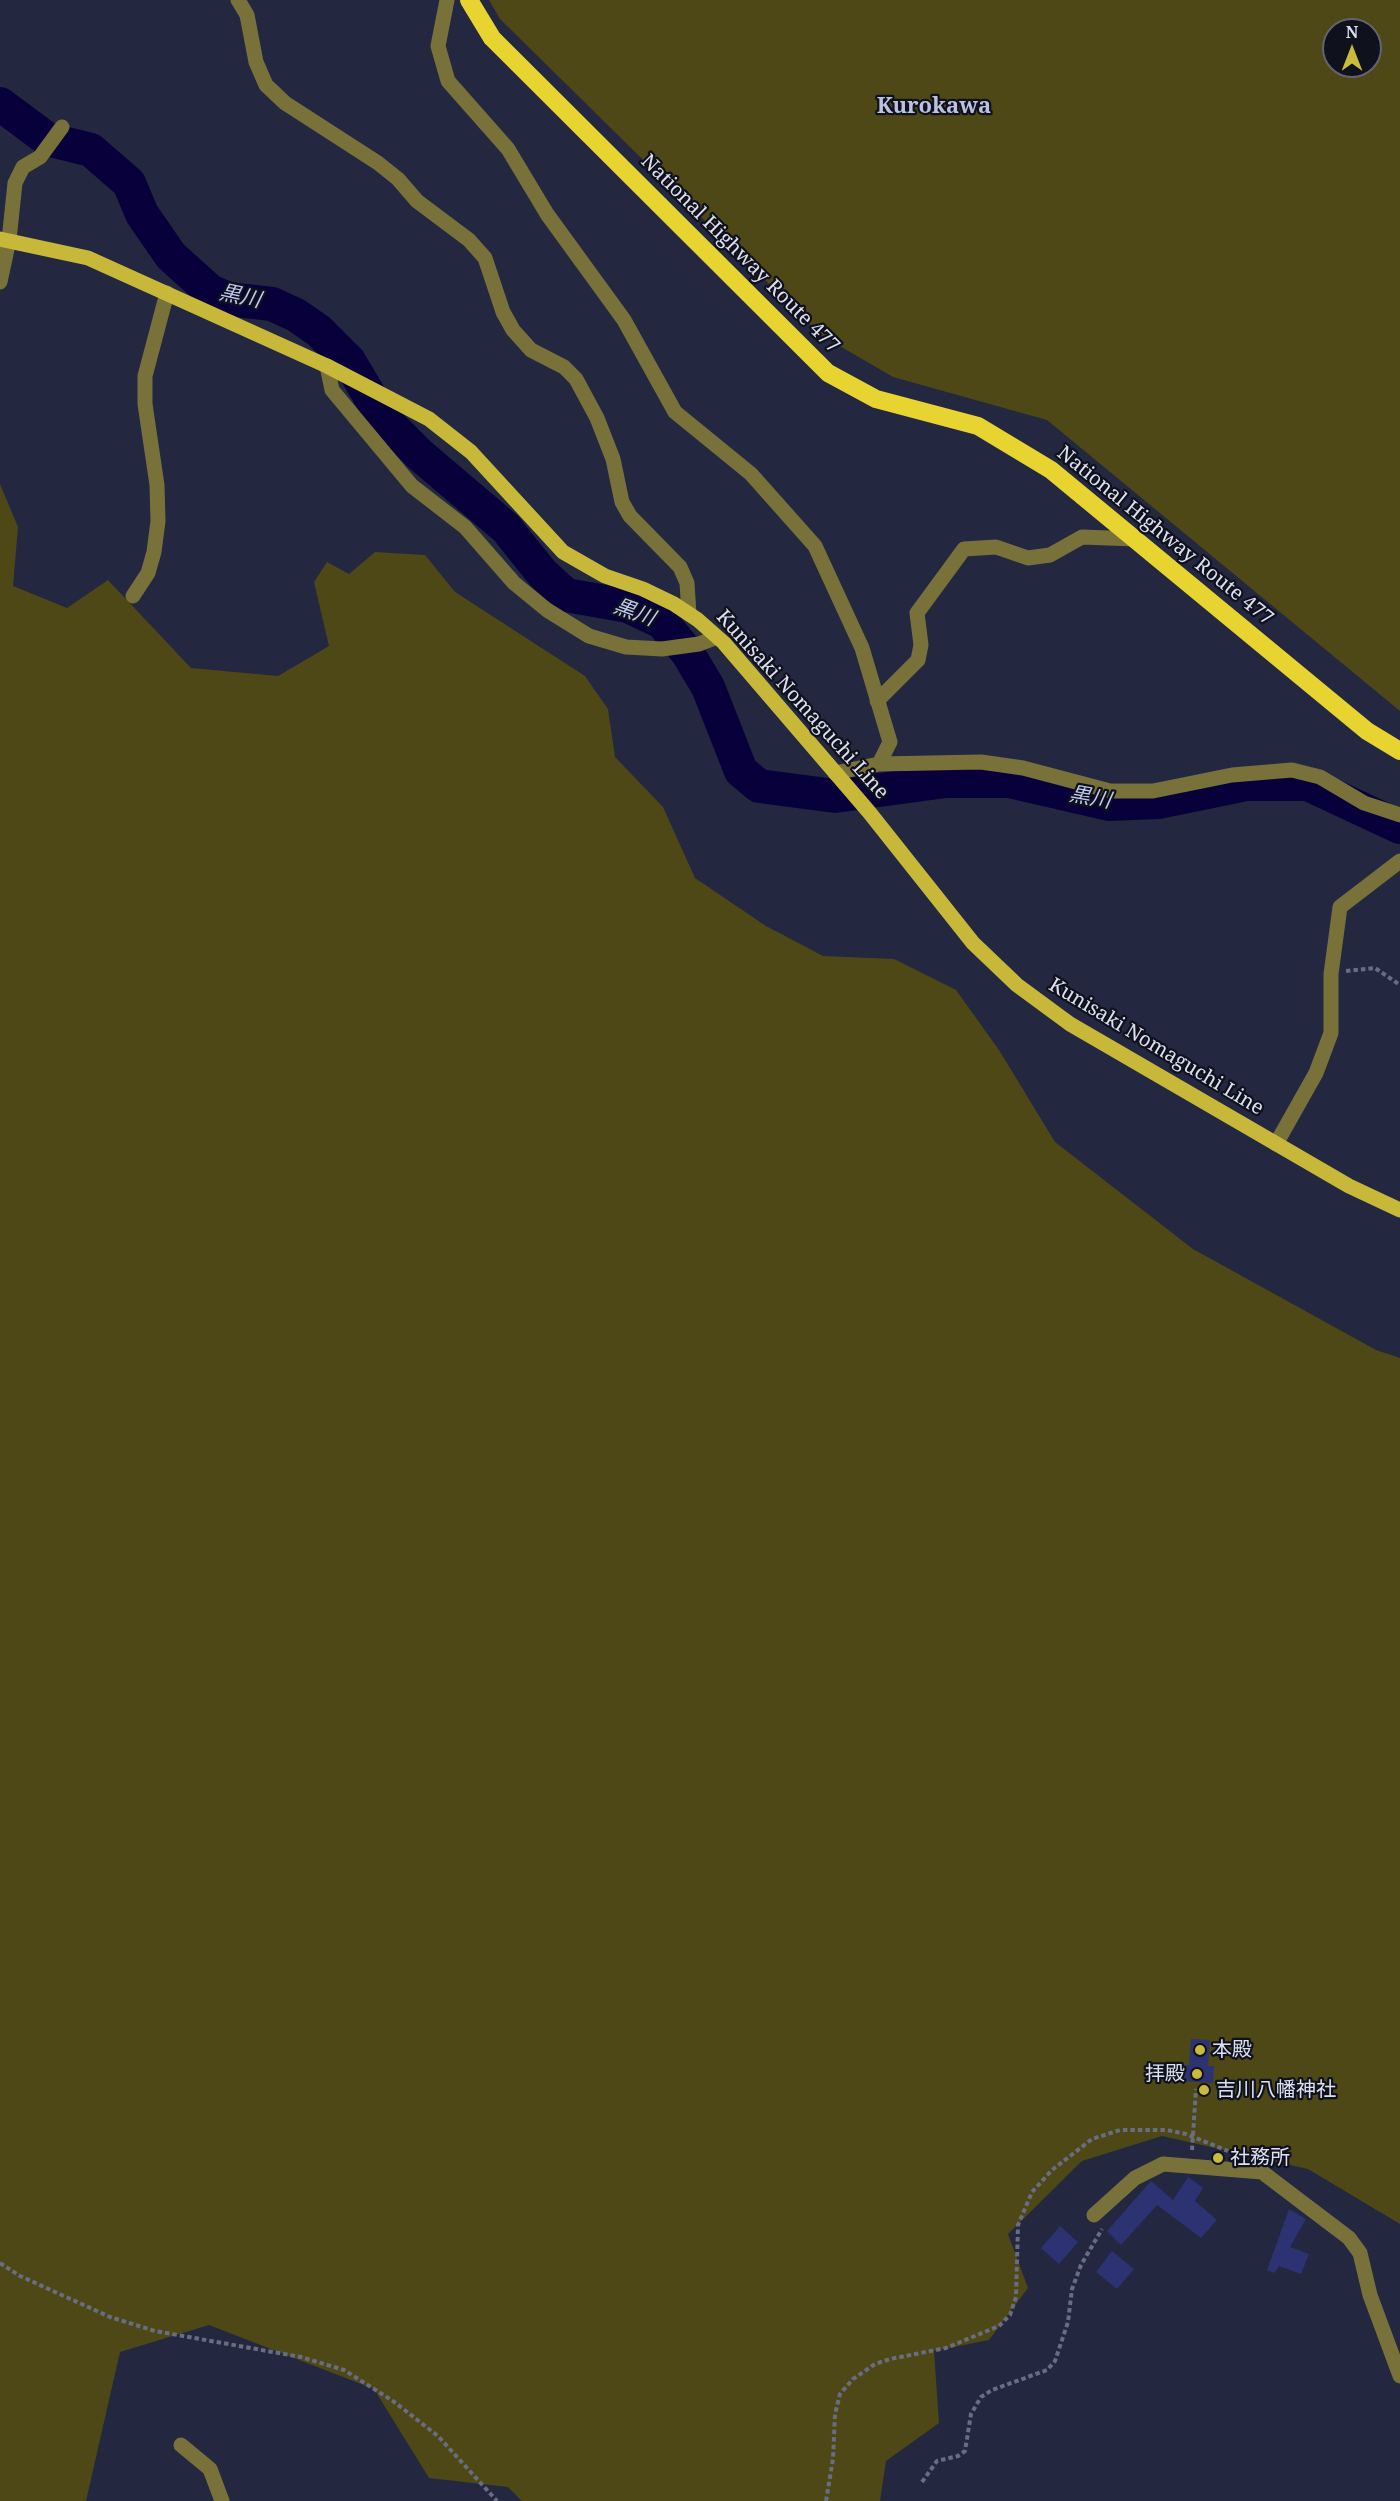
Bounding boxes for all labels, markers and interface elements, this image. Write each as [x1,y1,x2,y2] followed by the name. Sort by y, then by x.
[1322,18,1382,78] north arrow
[1346,21,1358,43] text: N
[877,94,991,120] district label: Kurokawa
[636,150,844,358] street label: National Highway Route 477
[217,280,263,314] water label: 黒川
[1052,441,1278,631] street label: National Highway Route 477
[610,594,658,632] water label: 黒川
[711,605,893,805] street label: Kunisaki Nomaguchi Line
[1067,782,1113,814] water label: 黒川
[1044,973,1268,1121] street label: Kunisaki Nomaguchi Line
[1212,2038,1252,2062] place label: 本殿
[1193,2043,1207,2057] marker: 本殿
[1145,2062,1185,2086] place label: 拝殿
[1190,2067,1204,2081] marker: 拝殿
[1216,2078,1336,2102] place label: 吉川八幡神社
[1197,2083,1211,2097] marker: 吉川八幡神社
[1230,2146,1290,2170] place label: 社務所
[1211,2151,1225,2165] marker: 社務所

